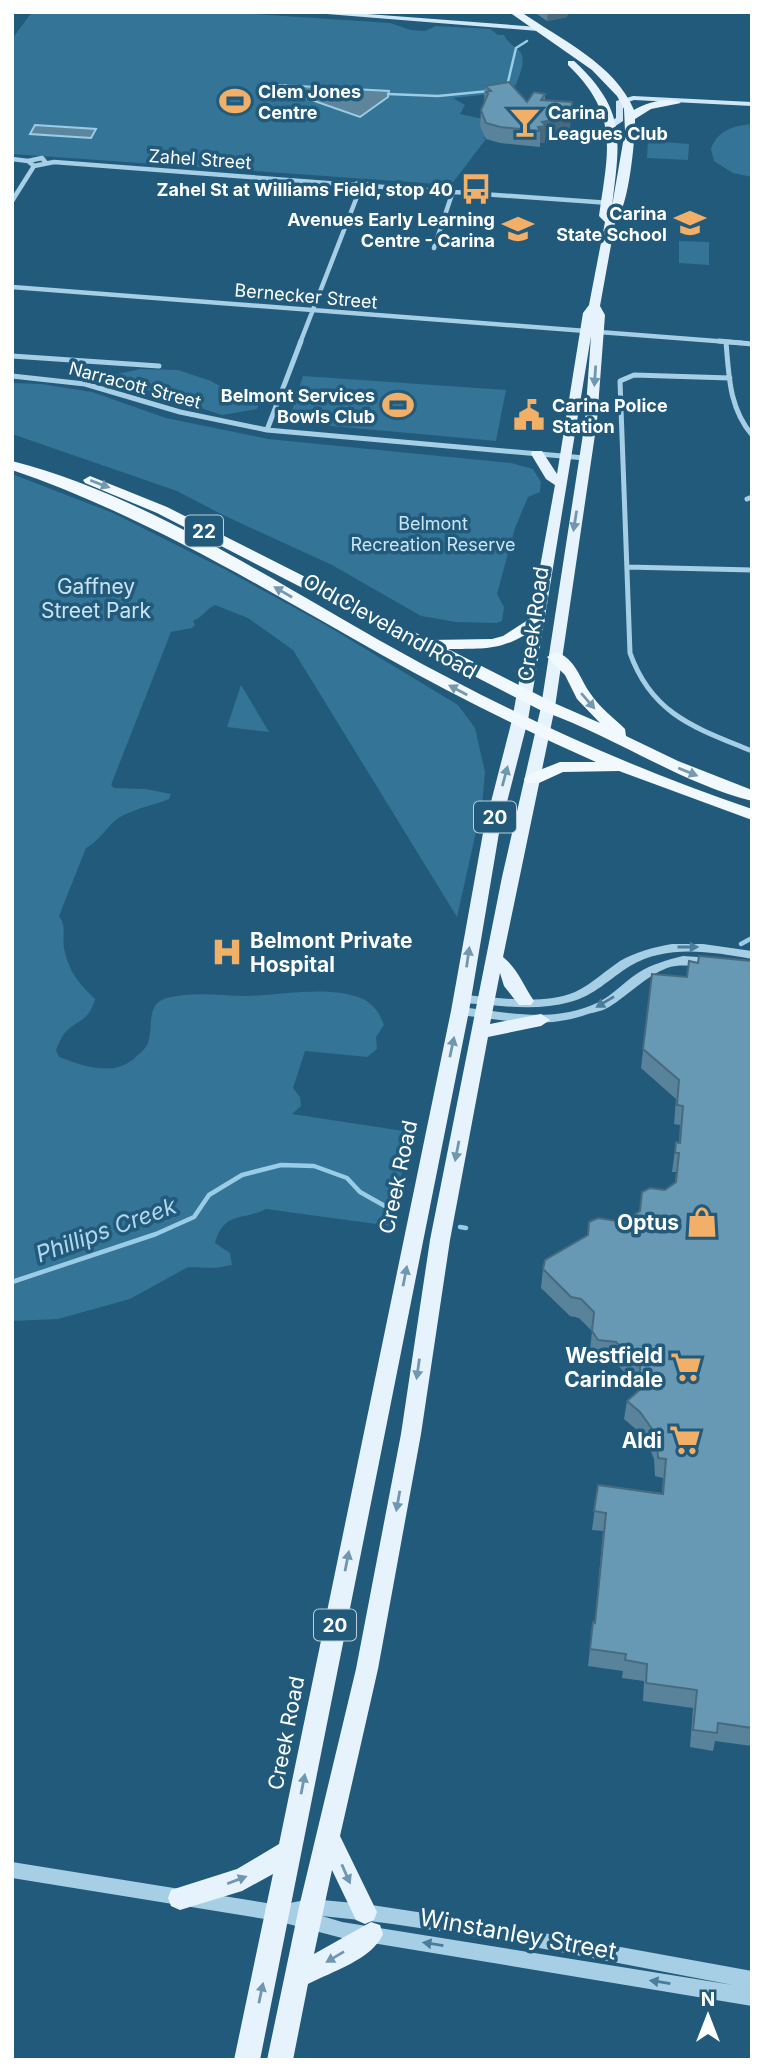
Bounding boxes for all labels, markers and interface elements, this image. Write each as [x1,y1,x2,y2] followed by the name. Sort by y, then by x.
[258,81,361,123] place label: Clem Jones Centre
[218,84,252,118] sports icon: Clem Jones Centre
[548,102,668,144] place label: Carina Leagues Club
[508,105,542,139] bar icon: Carina Leagues Club
[148,145,252,173] street label: Zahel Street
[459,172,493,206] bus stop icon: Zahel St at Williams Field, stop 40
[157,179,453,200] place label: Zahel St at Williams Field, stop 40
[556,203,667,245] place label: Carina State School
[673,206,707,240] school or university icon: Carina State School
[287,209,495,251] place label: Avenues Early Learning Centre - Carina
[501,212,535,246] school or university icon: Avenues Early Learning Centre - Carina
[234,279,378,313] street label: Bernecker Street
[67,357,203,413] street label: Narracott Street
[589,366,600,388] one-way arrow
[221,385,375,427] place label: Belmont Services Bowls Club
[381,388,415,422] sports icon: Belmont Services Bowls Club
[552,395,668,437] place label: Carina Police Station
[512,398,546,432] public building icon: Carina Police Station
[89,478,110,489] one-way arrow
[569,510,580,532] one-way arrow
[350,513,516,555] park label: Belmont Recreation Reserve
[185,516,223,546] road number: 22
[513,565,553,683] street label: Creek Road
[299,568,481,684] street label: Old Cleveland Road
[41,574,152,623] park label: Gaffney Street Park
[274,586,293,598] one-way arrow
[448,684,468,696] one-way arrow
[580,693,595,710] one-way arrow
[500,765,511,787] one-way arrow
[678,766,698,778] one-way arrow
[474,802,516,832] road number: 20
[250,928,412,977] place label: Belmont Private Hospital
[210,935,244,969] hospital icon: Belmont Private Hospital
[677,941,699,953] one-way arrow
[463,946,474,968] one-way arrow
[596,996,615,1008] one-way arrow
[447,1036,458,1058] one-way arrow
[374,1118,422,1236] street label: Creek Road
[451,1140,462,1162] one-way arrow
[32,1191,180,1268] water label: Phillips Creek
[685,1205,719,1239] shop icon: Optus
[617,1210,679,1235] place label: Optus
[399,1265,410,1287] one-way arrow
[564,1343,663,1392] place label: Westfield Carindale
[669,1350,703,1384] supermarket icon: Westfield Carindale
[413,1358,424,1380] one-way arrow
[668,1423,702,1457] supermarket icon: Aldi
[622,1428,662,1453] place label: Aldi
[393,1490,404,1512] one-way arrow
[342,1550,353,1572] one-way arrow
[314,1610,356,1640] road number: 20
[263,1674,309,1792] street label: Creek Road
[298,1773,309,1795] one-way arrow
[341,1864,352,1885] one-way arrow
[227,1874,248,1885] one-way arrow
[417,1902,619,1966] street label: Winstanley Street
[422,1938,444,1949] one-way arrow
[325,1950,344,1963] one-way arrow
[649,1976,671,1987] one-way arrow
[673,1981,743,2051] north arrow
[255,1982,266,2004] one-way arrow
[701,1988,715,2011] text: N

